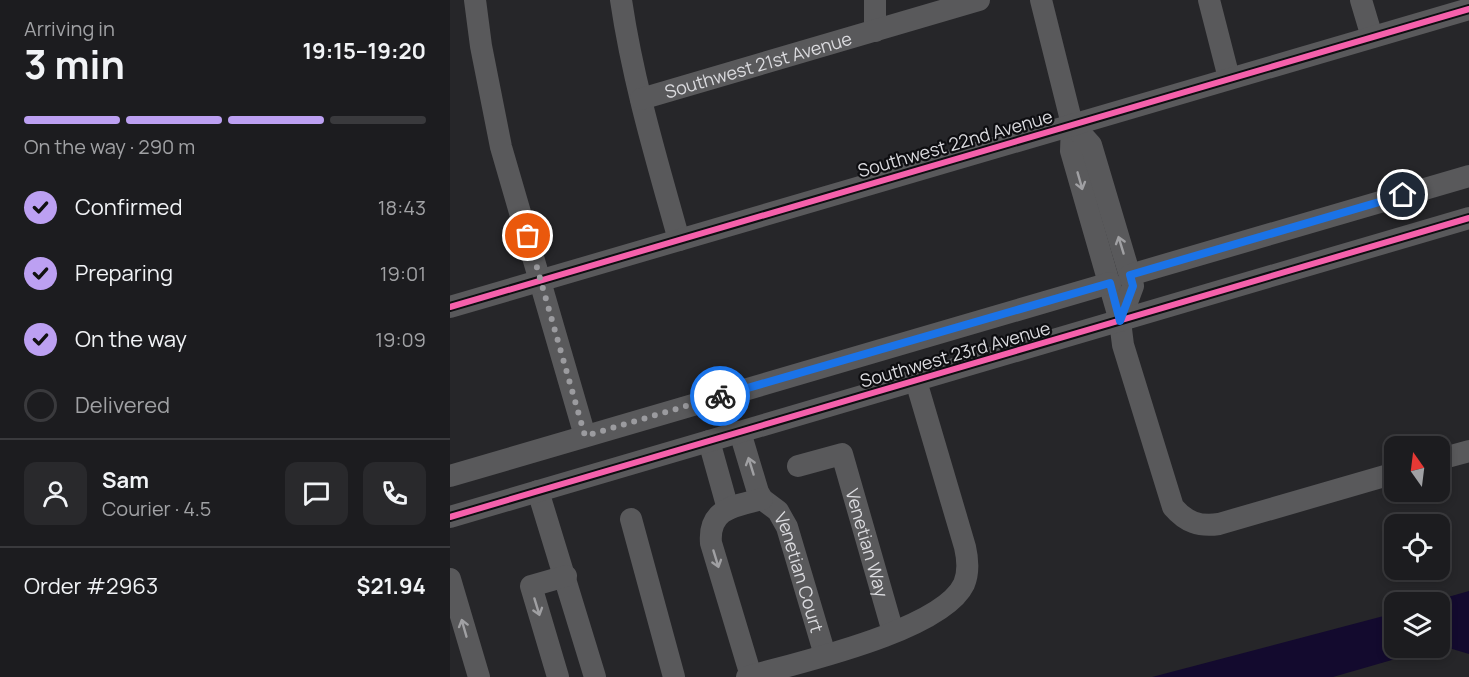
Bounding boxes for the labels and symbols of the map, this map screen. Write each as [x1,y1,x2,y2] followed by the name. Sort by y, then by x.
[662,26,855,103] street label: Southwest 21st Avenue
[855,104,1055,182] street label: Southwest 22nd Avenue
[1377,169,1428,220] pin
[1075,171,1086,190] one-way arrow
[502,210,553,261] pin
[1115,236,1126,255] one-way arrow
[857,315,1053,393] street label: Southwest 23rd Avenue
[690,366,750,426] courier
[1384,436,1450,502] north arrow
[745,457,756,476] one-way arrow
[840,486,895,600] street label: Venetian Way
[769,508,830,635] street label: Venetian Court
[711,549,722,568] one-way arrow
[532,597,543,616] one-way arrow
[458,619,469,638] one-way arrow

